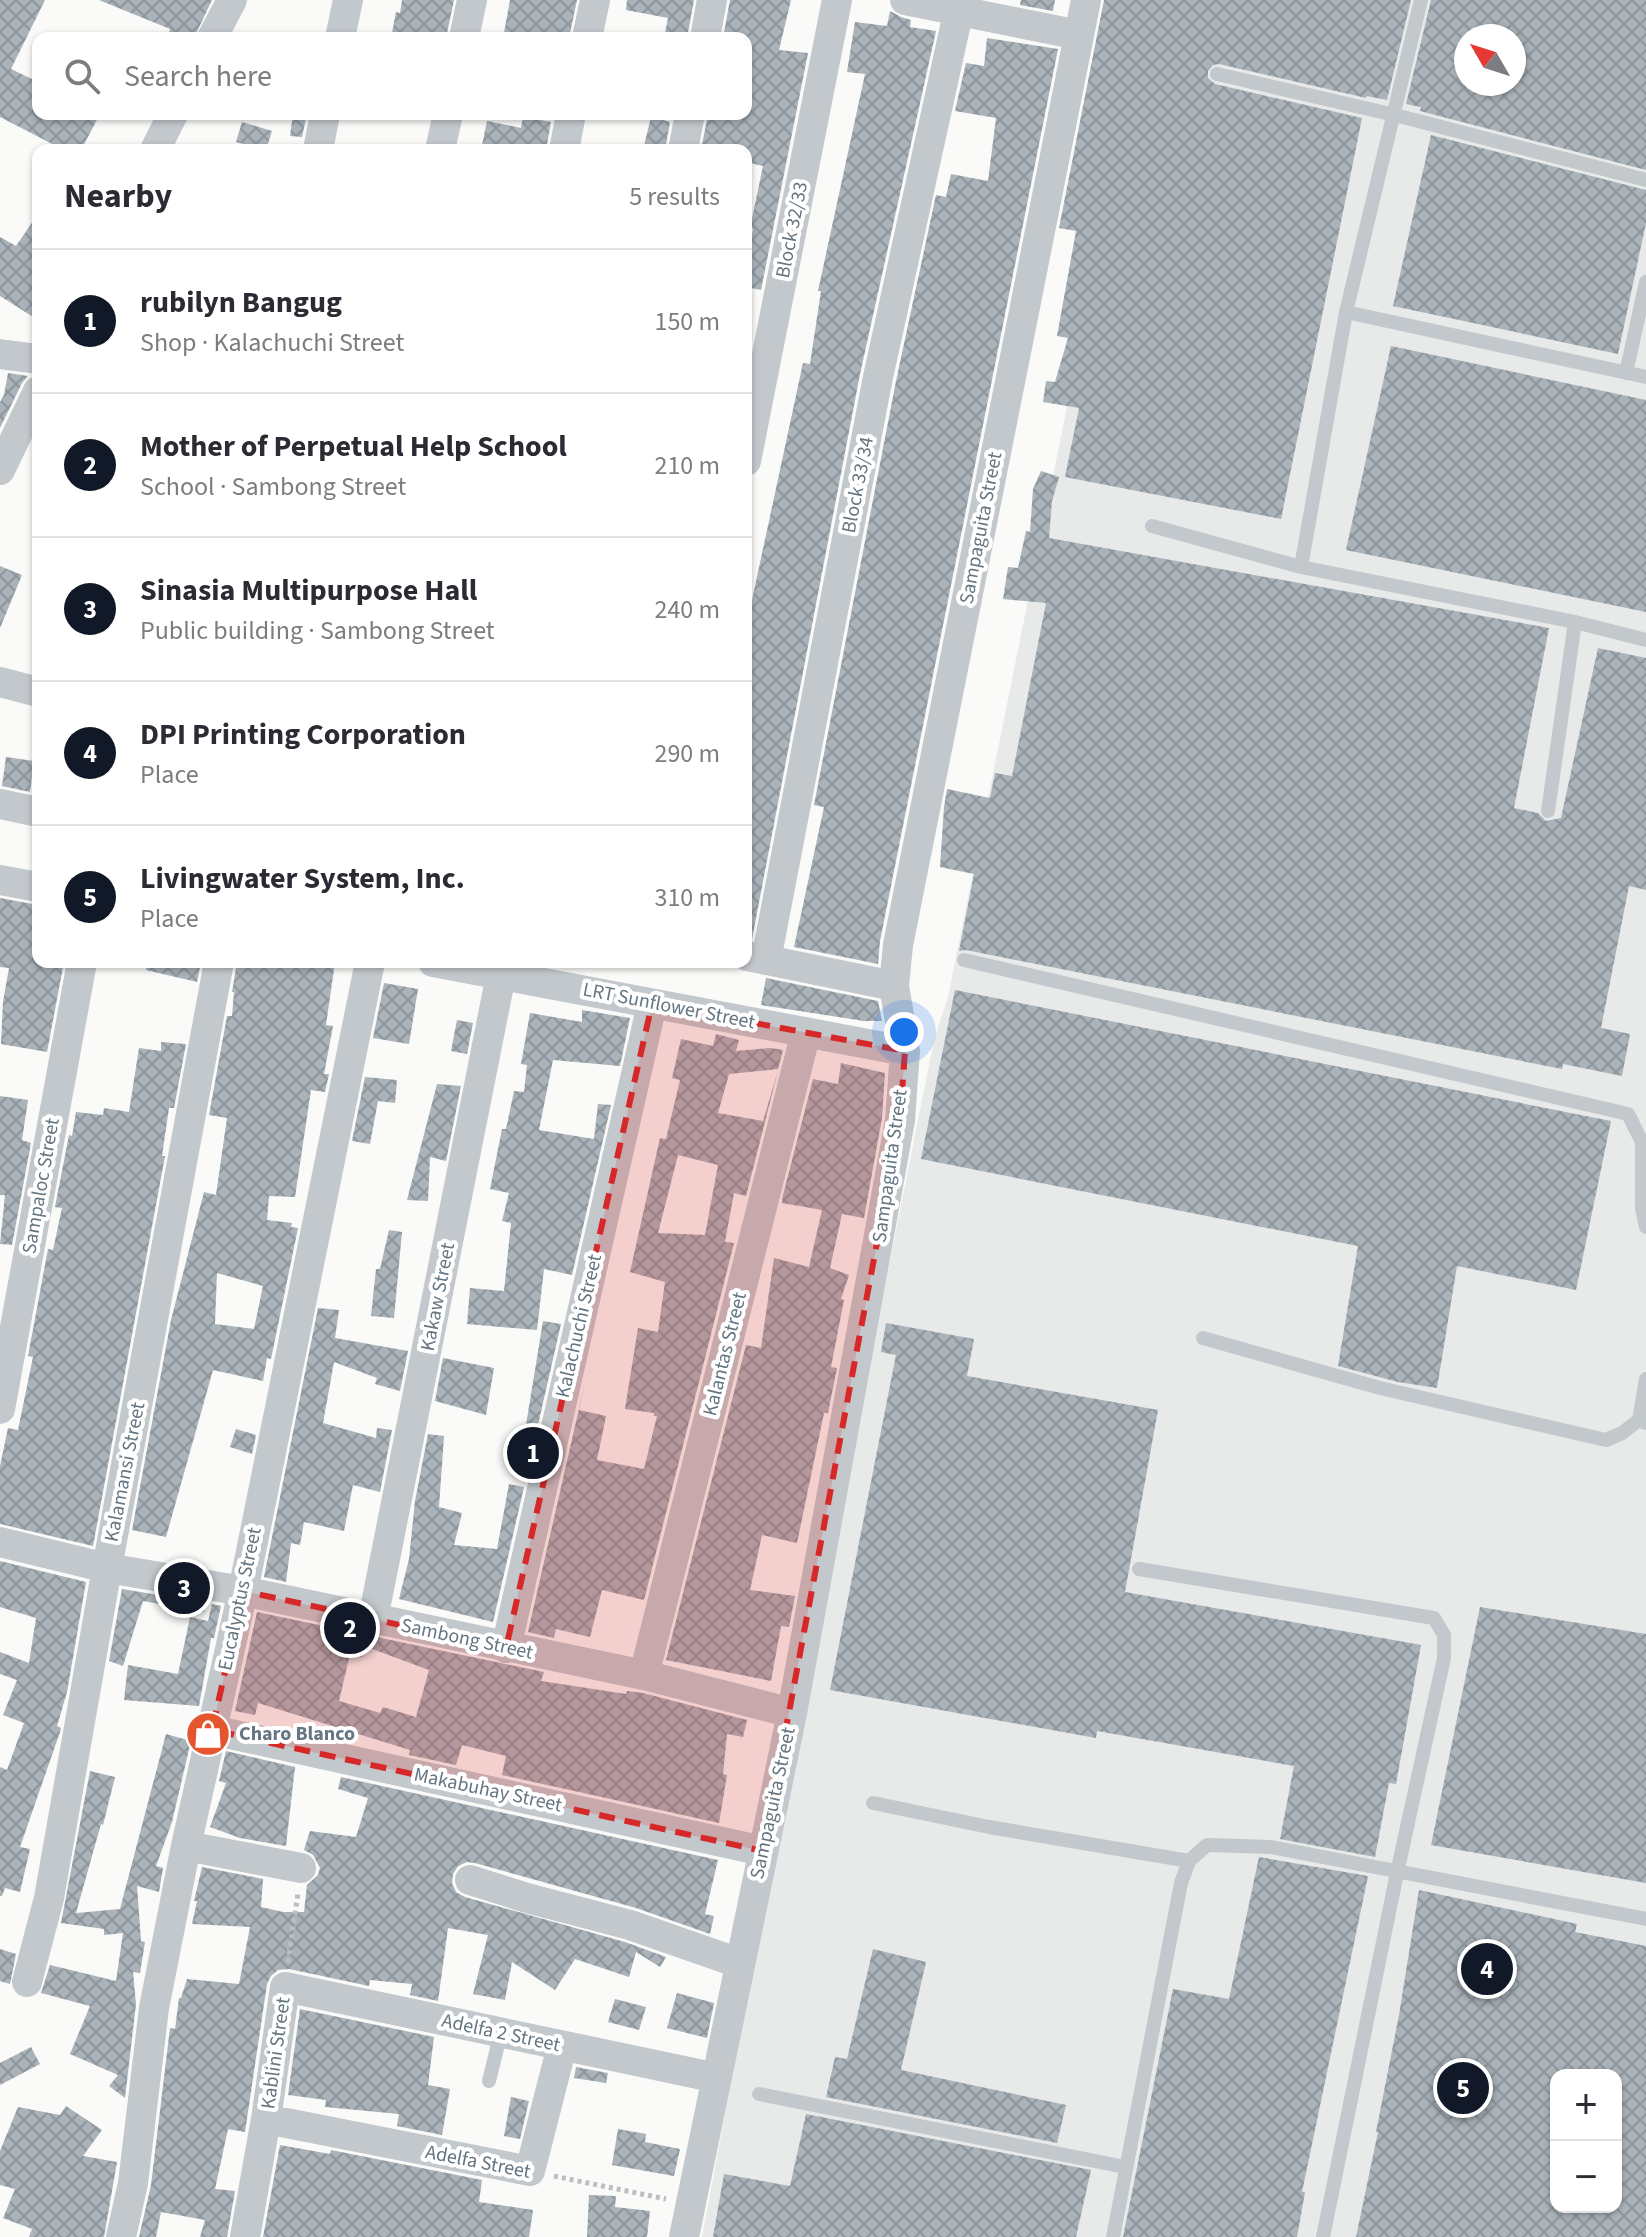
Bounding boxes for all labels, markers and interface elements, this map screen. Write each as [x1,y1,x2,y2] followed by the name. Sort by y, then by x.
[1454,24,1526,96] north arrow
[32,32,752,120] search box
[60,54,104,98] icon: search
[124,55,272,98] text: Search here
[64,172,172,221] text: Nearby
[629,178,720,215] text: 5 results
[769,179,815,281] street label: Block 32/33
[140,281,342,324] text: rubilyn Bangug
[83,303,97,340] text: 1
[654,303,720,340] text: 150 m
[140,324,404,361] text: Shop · Kalachuchi Street
[140,425,567,468] text: Mother of Perpetual Help School
[835,434,881,536] street label: Block 33/34
[83,447,97,484] text: 2
[654,447,720,484] text: 210 m
[953,449,1010,607] street label: Sampaguita Street
[140,468,406,505] text: School · Sambong Street
[140,569,477,612] text: Sinasia Multipurpose Hall
[83,591,97,628] text: 3
[654,591,720,628] text: 240 m
[140,612,495,649] text: Public building · Sambong Street
[140,713,466,756] text: DPI Printing Corporation
[83,735,97,772] text: 4
[654,735,720,772] text: 290 m
[140,756,199,793] text: Place
[140,857,465,900] text: Livingwater System, Inc.
[83,879,97,916] text: 5
[654,879,720,916] text: 310 m
[140,900,199,937] text: Place
[580,976,758,1036] street label: LRT Sunflower Street
[884,1012,924,1052] your location
[865,1087,915,1245] street label: Sampaguita Street
[15,1116,67,1256] street label: Sampaloc Street
[414,1240,462,1354] street label: Kakaw Street
[549,1251,609,1401] street label: Kalachuchi Street
[696,1289,754,1419] street label: Kalantas Street
[98,1399,152,1544] street label: Kalamansi Street
[507,1423,559,1483] pin: 1
[211,1525,269,1673] street label: Eucalyptus Street
[158,1558,210,1618] pin: 3
[324,1598,376,1658] pin: 2
[398,1611,536,1667] street label: Sambong Street
[184,1710,232,1758] shop icon: Charo Blanco
[239,1720,355,1748] place label: Charo Blanco
[743,1724,803,1882] street label: Sampaguita Street
[411,1761,565,1819] street label: Makabuhay Street
[1461,1939,1513,1999] pin: 4
[254,1995,298,2111] street label: Kablini Street
[439,2007,563,2059] street label: Adelfa 2 Street
[1437,2058,1489,2118] pin: 5
[1550,2069,1622,2213] map controls
[1550,2069,1622,2141] button: +
[423,2138,533,2186] street label: Adelfa Street
[1550,2141,1622,2213] button: −

